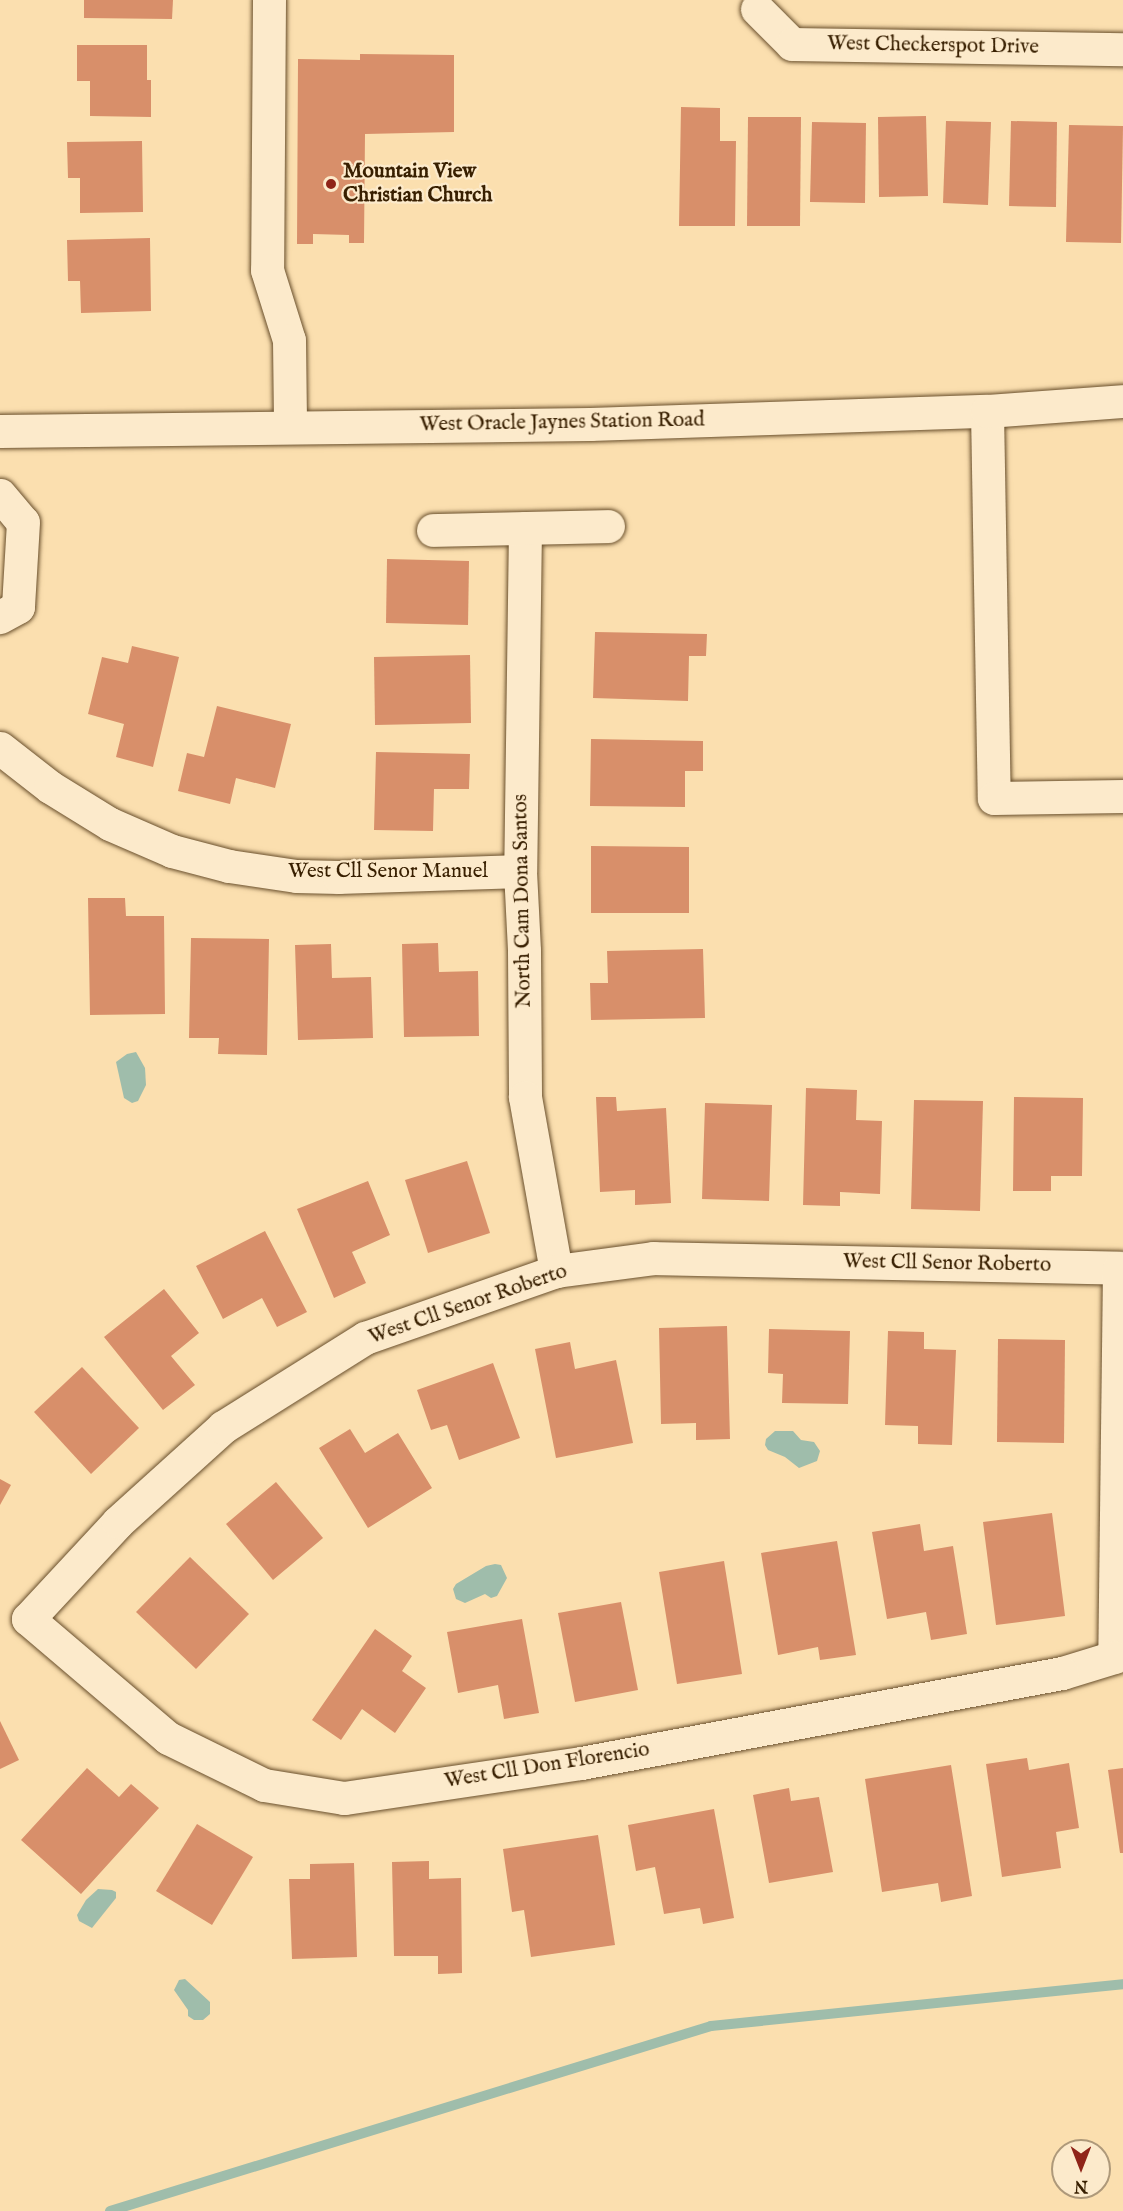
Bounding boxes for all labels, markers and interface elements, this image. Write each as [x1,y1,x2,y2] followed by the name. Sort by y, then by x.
[827,32,1039,60] street label: West Checkerspot Drive
[343,159,492,209] place label: Mountain View Christian Church
[324,177,338,191] marker: Mountain View Christian Church
[419,408,705,438] street label: West Oracle Jaynes Station Road
[509,794,537,1008] street label: North Cam Dona Santos
[288,859,488,885] street label: West Cll Senor Manuel
[843,1250,1051,1278] street label: West Cll Senor Roberto
[365,1259,571,1351] street label: West Cll Senor Roberto
[443,1737,651,1795] street label: West Cll Don Florencio
[1051,2139,1111,2199] north arrow
[1074,2175,1088,2195] text: N

